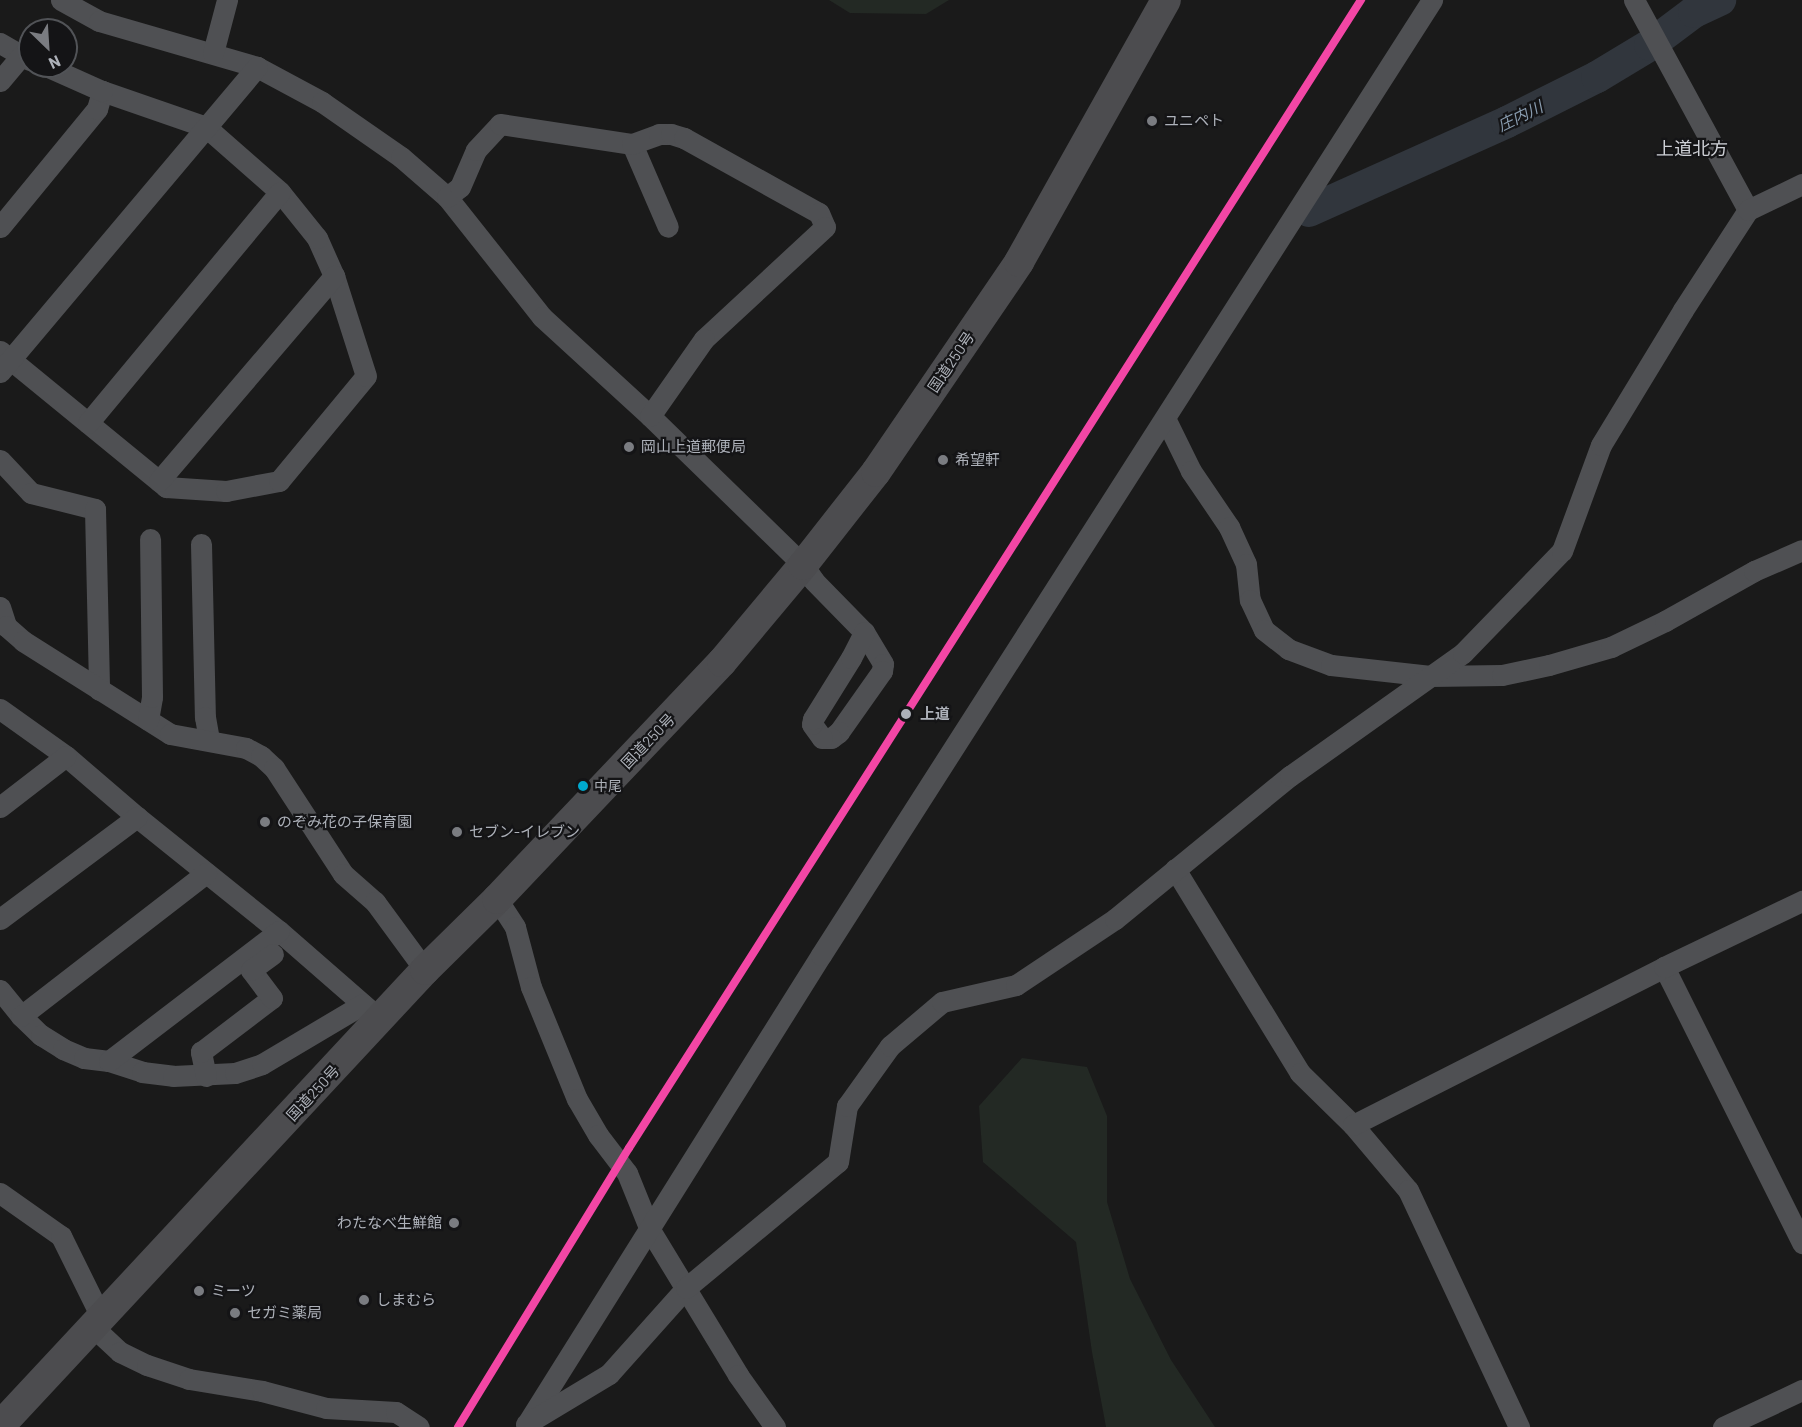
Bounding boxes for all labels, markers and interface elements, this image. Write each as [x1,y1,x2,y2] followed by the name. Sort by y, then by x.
[18,18,78,78] north arrow
[46,52,64,74] text: N
[1494,97,1546,135] water label: 庄内川
[1164,112,1224,130] place label: ユニペト
[1145,114,1159,128] marker: ユニペト
[1656,137,1728,159] district label: 上道北方
[924,328,978,396] street label: 国道250号
[641,438,746,456] place label: 岡山上道郵便局
[622,440,636,454] marker: 岡山上道郵便局
[955,451,1000,469] place label: 希望軒
[936,453,950,467] marker: 希望軒
[897,705,915,723] marker: 上道
[920,705,950,723] place label: 上道
[617,710,679,772] street label: 国道250号
[594,778,622,794] place label: 中尾
[577,780,589,792] marker: 中尾
[277,813,412,831] place label: のぞみ花の子保育園
[258,815,272,829] marker: のぞみ花の子保育園
[469,823,580,841] place label: セブン-イレブン
[450,825,464,839] marker: セブン-イレブン
[283,1062,343,1124] street label: 国道250号
[337,1214,442,1232] place label: わたなべ生鮮館
[447,1216,461,1230] marker: わたなべ生鮮館
[211,1282,256,1300] place label: ミーツ
[192,1284,206,1298] marker: ミーツ
[376,1291,436,1309] place label: しまむら
[357,1293,371,1307] marker: しまむら
[247,1304,322,1322] place label: セガミ薬局
[228,1306,242,1320] marker: セガミ薬局

